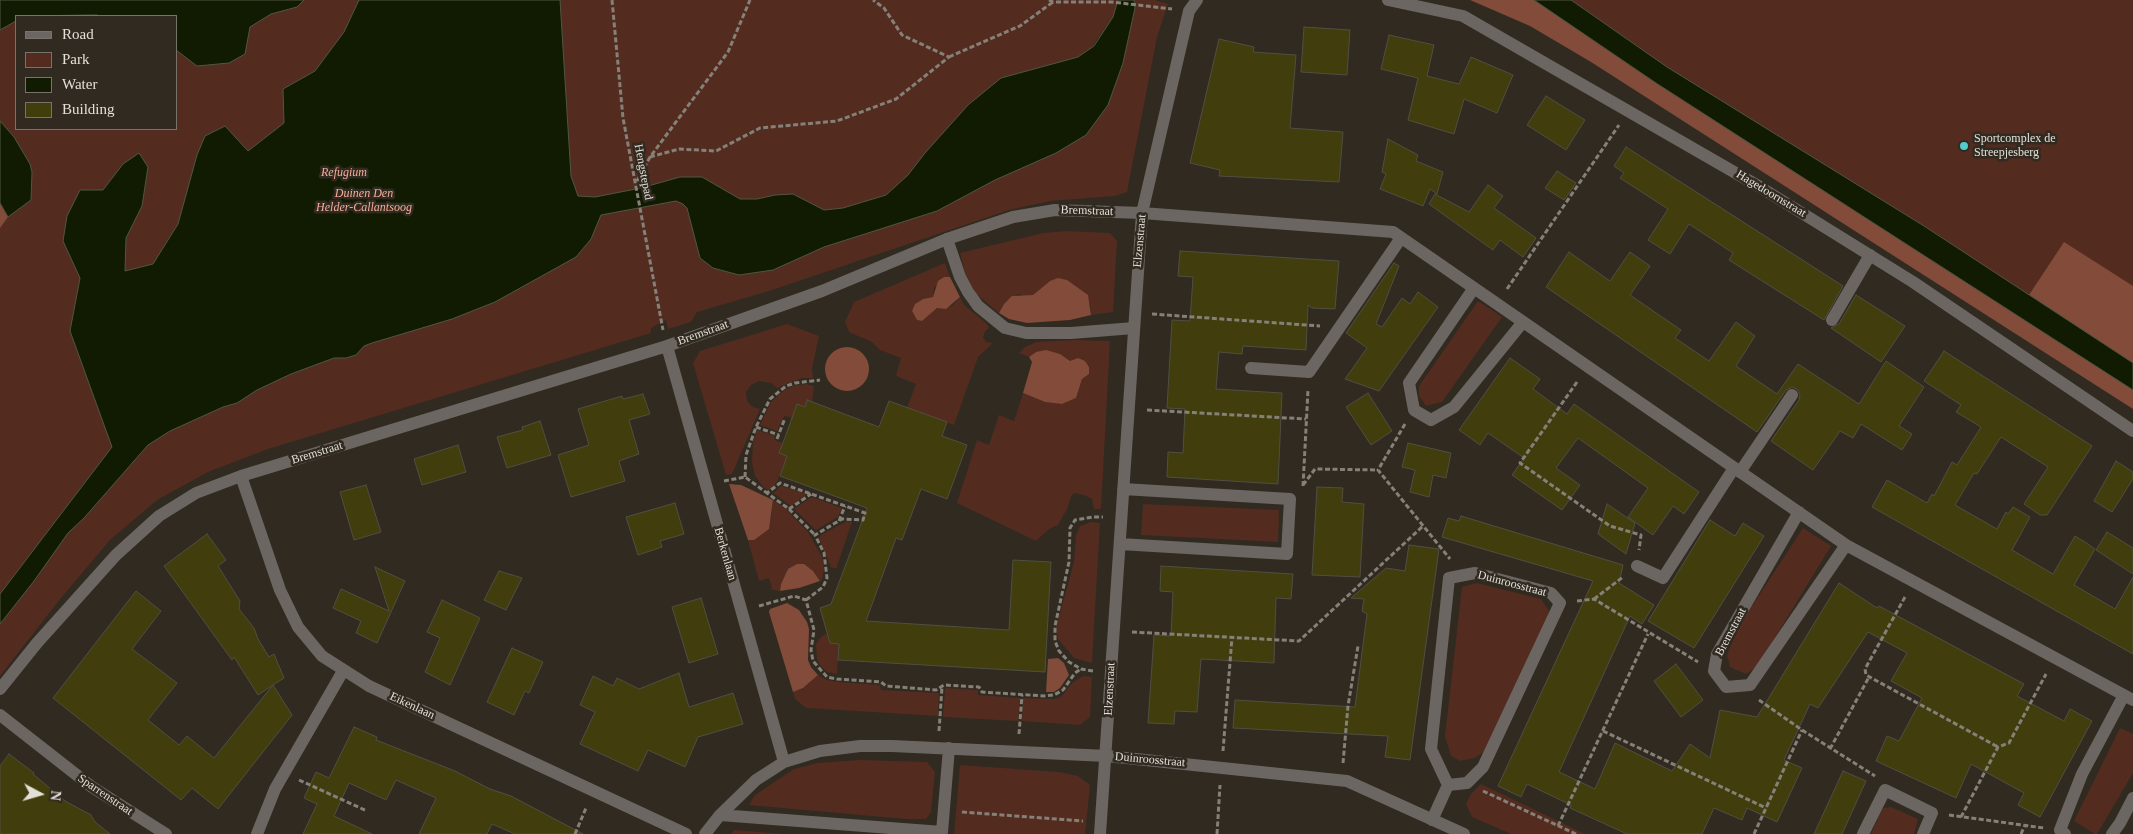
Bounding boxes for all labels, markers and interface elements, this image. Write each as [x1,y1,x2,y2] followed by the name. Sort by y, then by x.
[15,15,178,130] legend
[62,26,94,42] text: Road
[62,51,90,67] text: Park
[62,76,97,92] text: Water
[62,101,115,117] text: Building
[1974,132,2056,160] place label: Sportcomplex de Streepjesberg
[1958,140,1970,152] marker: Sportcomplex de Streepjesberg
[631,143,655,201] street label: Hengstepad
[321,166,367,180] park label: Refugium
[1733,167,1809,221] street label: Hagedoornstraat
[316,187,412,215] park label: Duinen Den Helder-Callantsoog
[1060,203,1114,219] street label: Bremstraat
[1131,214,1149,268] street label: Elzenstraat
[676,317,730,349] street label: Bremstraat
[290,438,344,468] street label: Bremstraat
[711,526,739,582] street label: Berkenlaan
[1476,568,1548,600] street label: Duinroosstraat
[1712,605,1750,659] street label: Bremstraat
[1101,662,1119,716] street label: Elzenstraat
[387,689,437,723] street label: Eikenlaan
[1114,750,1186,770] street label: Duinroosstraat
[15,769,65,819] north arrow
[75,771,135,819] street label: Sparrenstraat
[47,790,63,801] text: N

